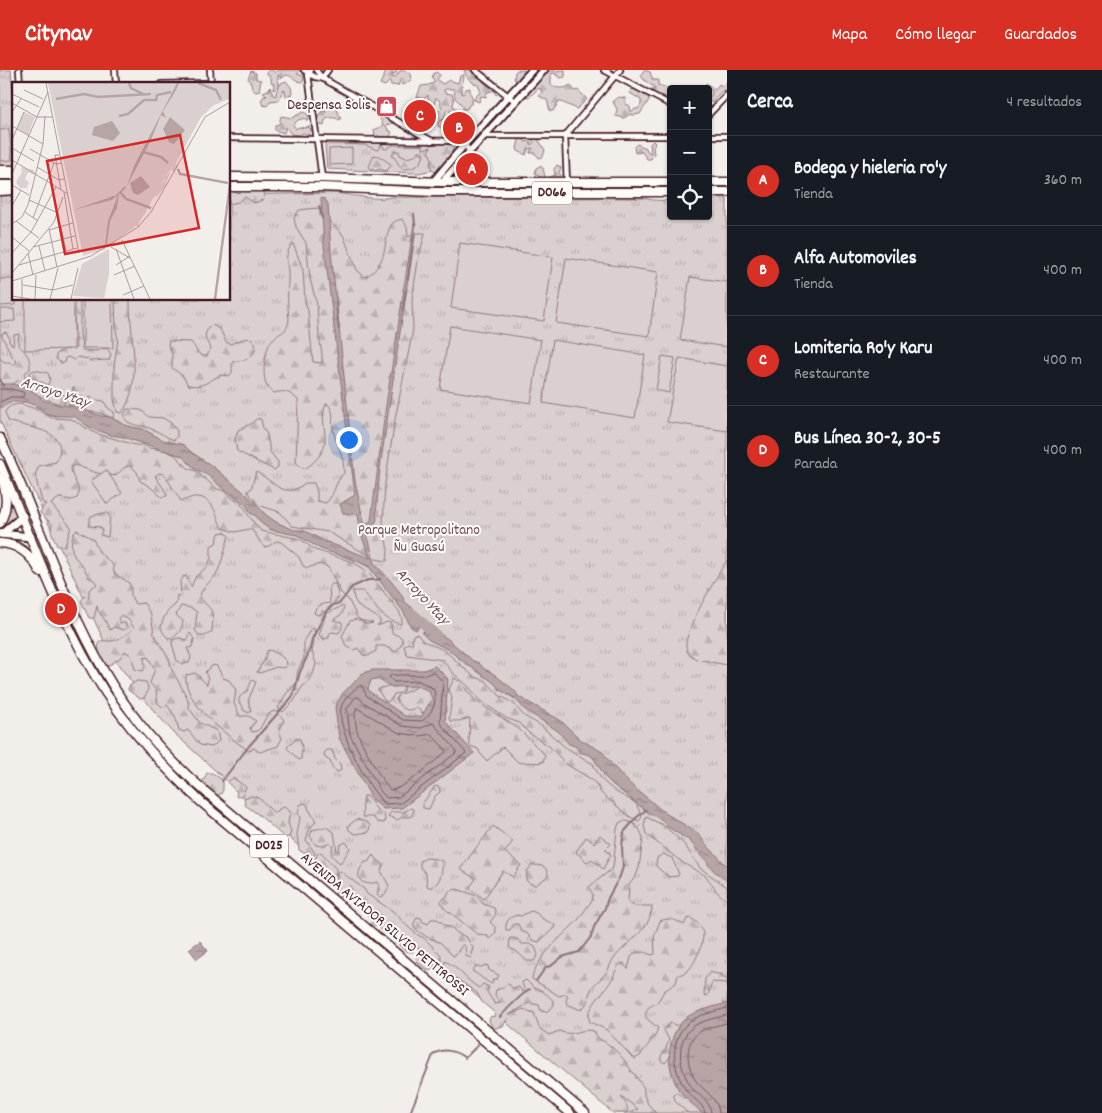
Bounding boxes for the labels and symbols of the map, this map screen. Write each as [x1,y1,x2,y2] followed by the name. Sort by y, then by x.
[12,82,230,300] inset map
[375,94,399,118] shop icon: Despensa Solis
[287,95,371,117] place label: Despensa Solis
[404,97,436,135] pin: C
[443,109,475,147] pin: B
[456,150,488,188] pin: A
[532,182,572,204] road number: D066
[18,371,95,416] water label: Arroyo Ytay
[336,427,362,453] your location
[358,520,480,559] park label: Parque Metropolitano Ñu Guasú
[389,563,456,633] water label: Arroyo Ytay
[45,590,77,628] pin: D
[250,834,288,858] road number: D025
[295,848,473,1003] street label: AVENIDA AVIADOR SILVIO PETTIROSSI

